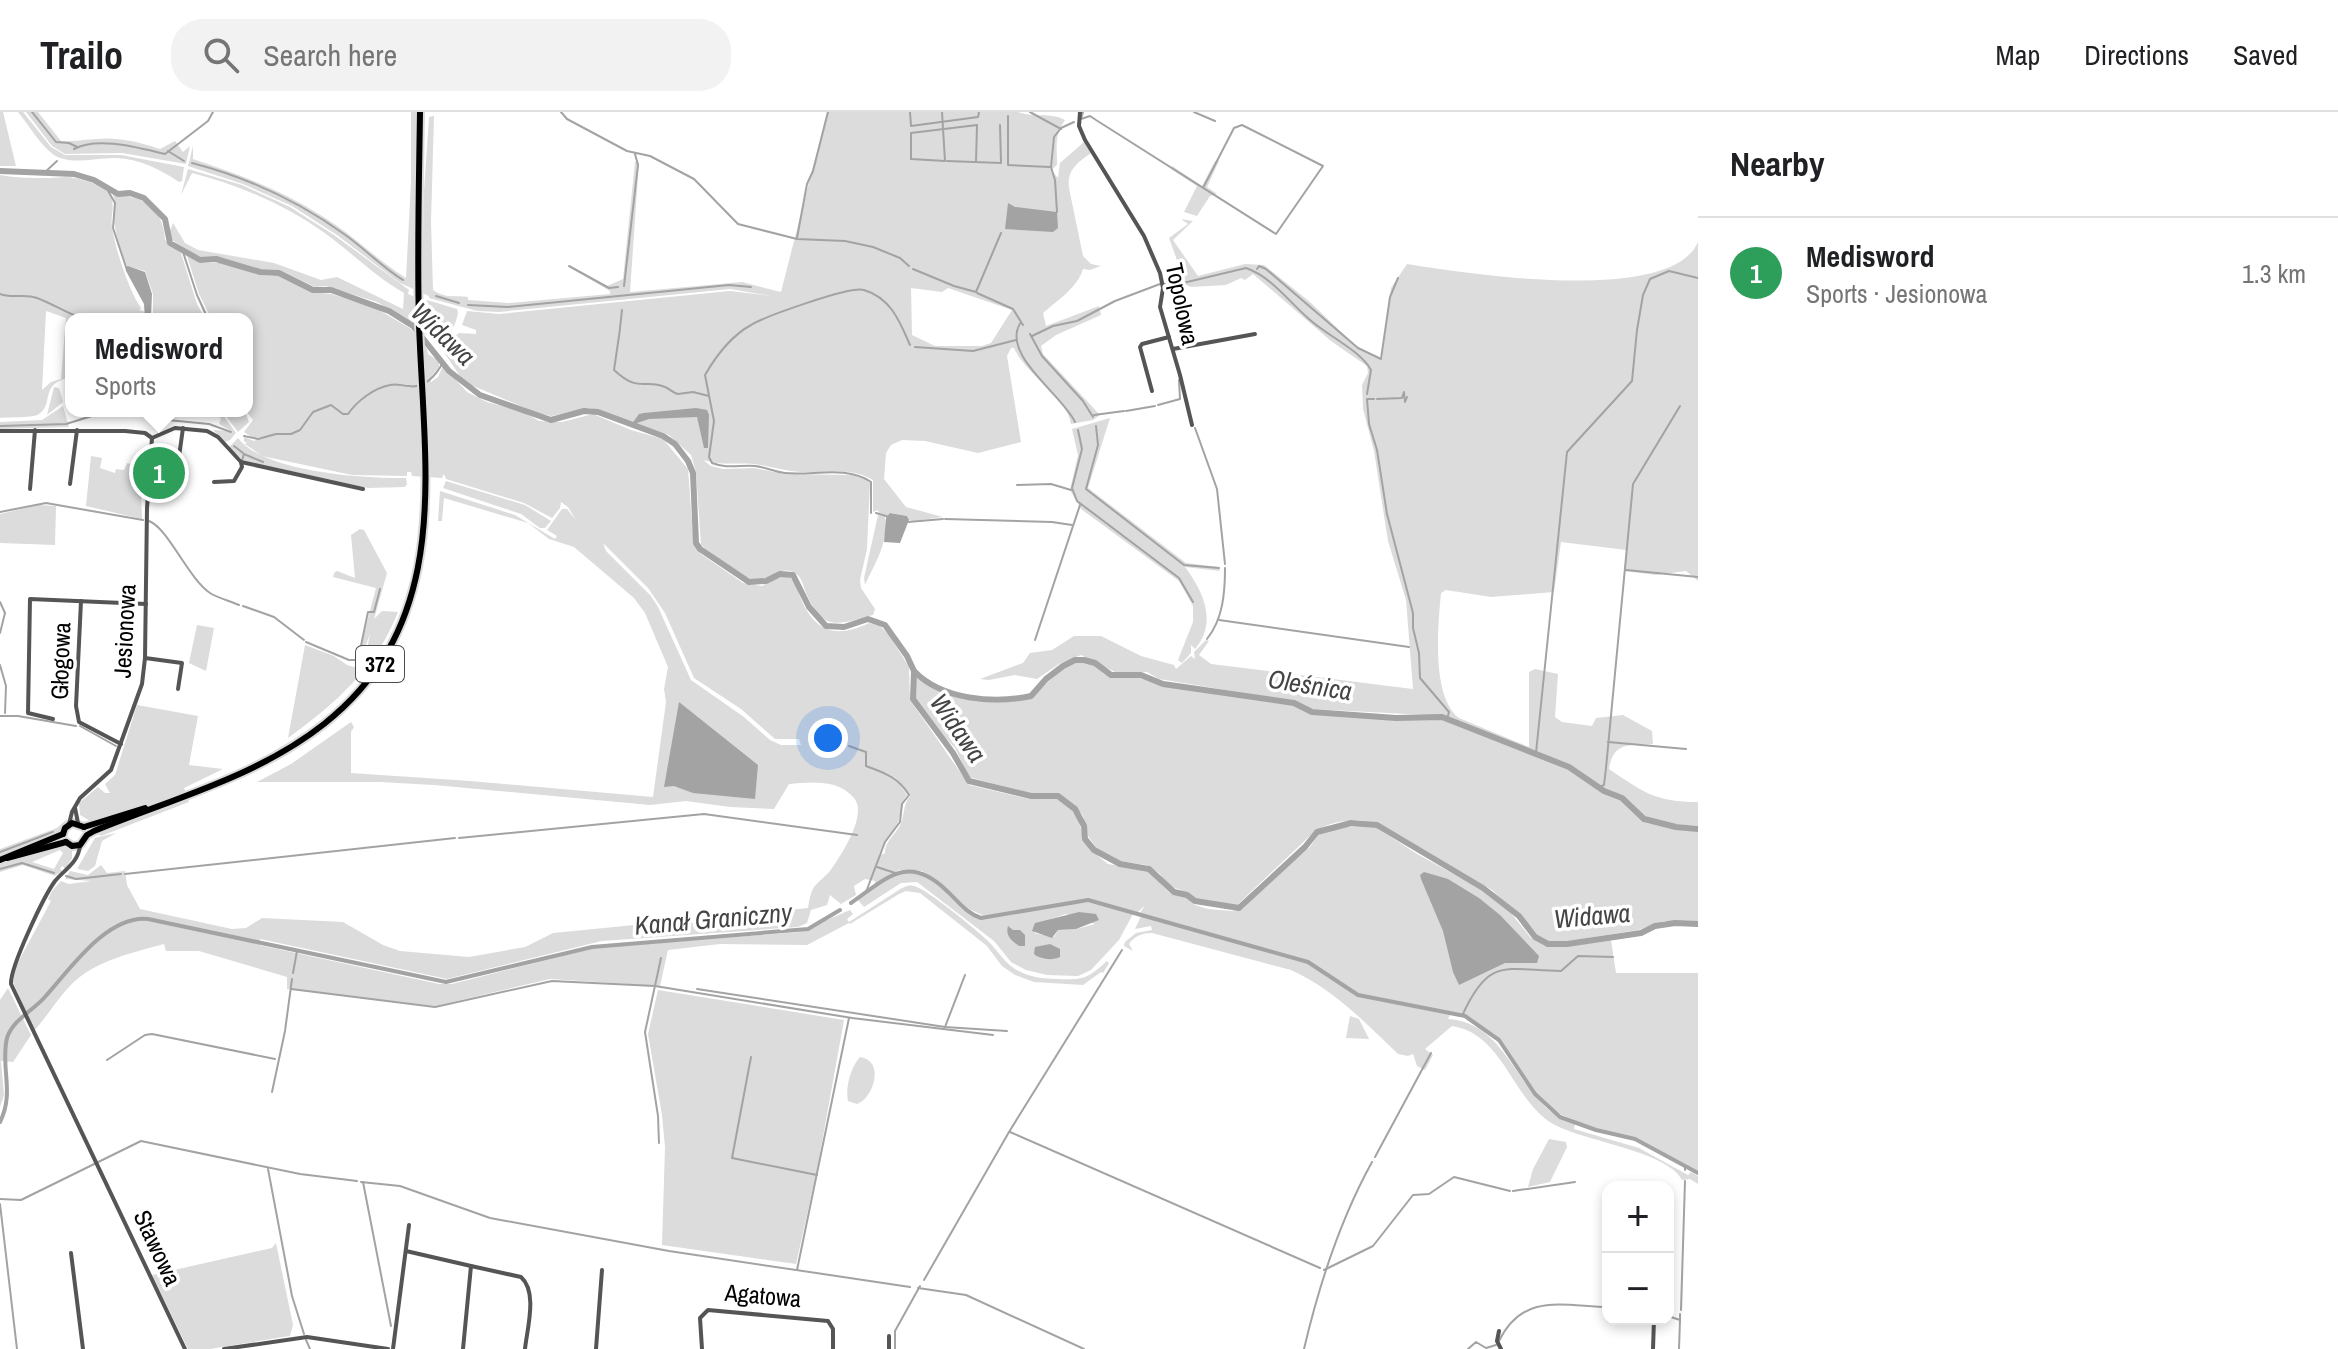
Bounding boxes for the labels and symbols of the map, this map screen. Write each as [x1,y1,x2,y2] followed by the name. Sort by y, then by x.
[1159,260,1207,348] street label: Topolowa
[404,294,483,373] water label: Widawa
[133,443,185,503] pin: 1
[106,583,142,679] street label: Jesionowa
[43,622,77,700] street label: Głogowa
[356,646,404,682] road number: 372
[1266,661,1355,708] water label: Oleśnica
[922,686,995,769] water label: Widawa
[808,718,848,758] your location
[633,894,794,943] water label: Kanał Graniczny
[1552,895,1632,936] water label: Widawa
[127,1205,189,1291] street label: Stawowa
[723,1276,803,1314] street label: Agatowa

